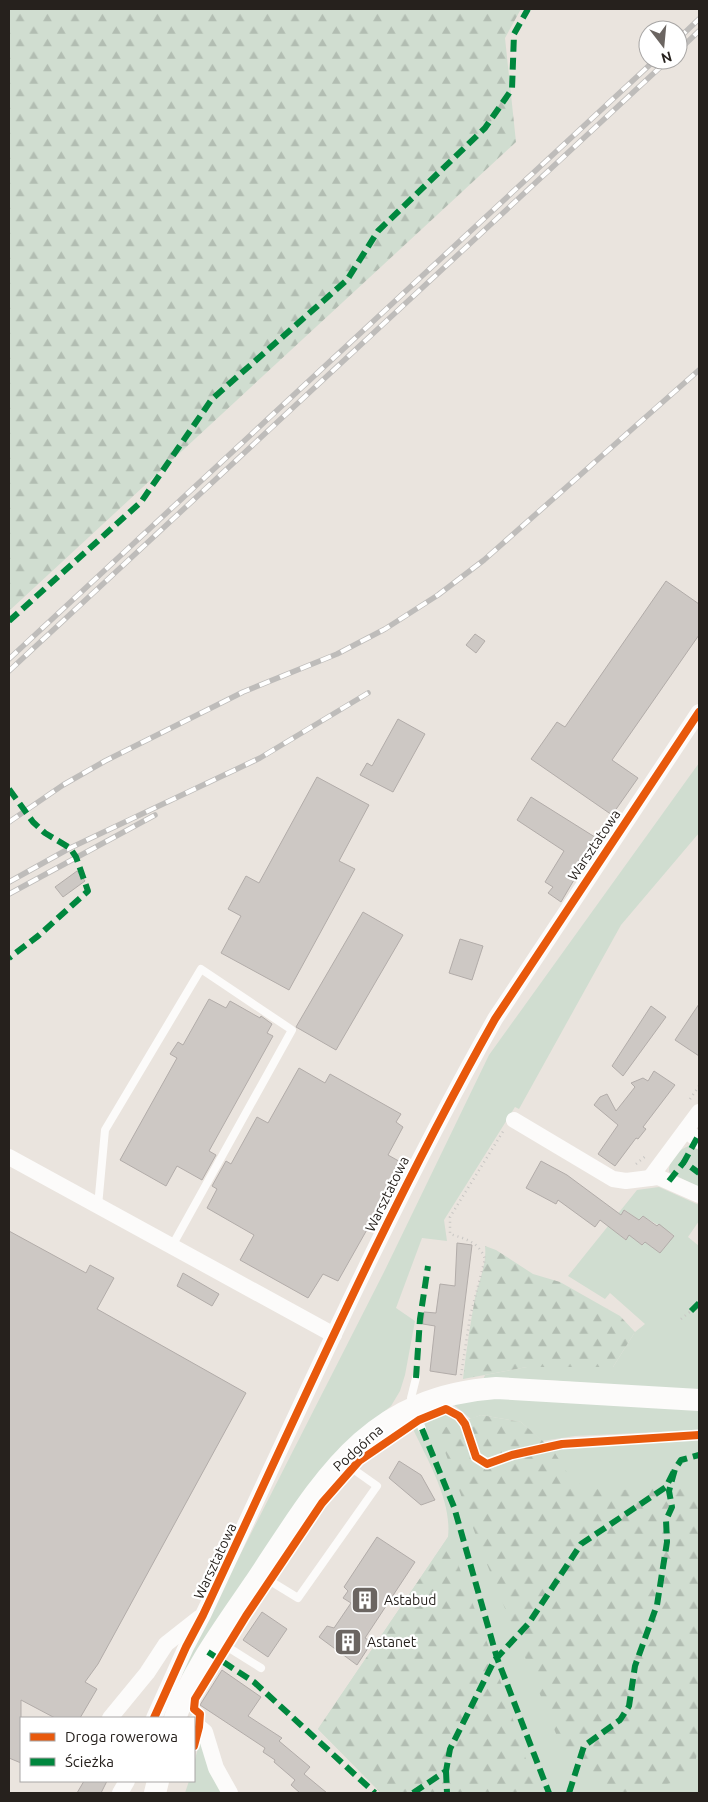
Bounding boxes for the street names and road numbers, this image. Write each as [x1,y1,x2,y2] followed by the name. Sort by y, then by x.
[564,807,624,883] street label: Warsztatowa
[362,1154,412,1234] street label: Warsztatowa
[330,1422,386,1474] street label: Podgórna
[190,1520,240,1602] street label: Warsztatowa

